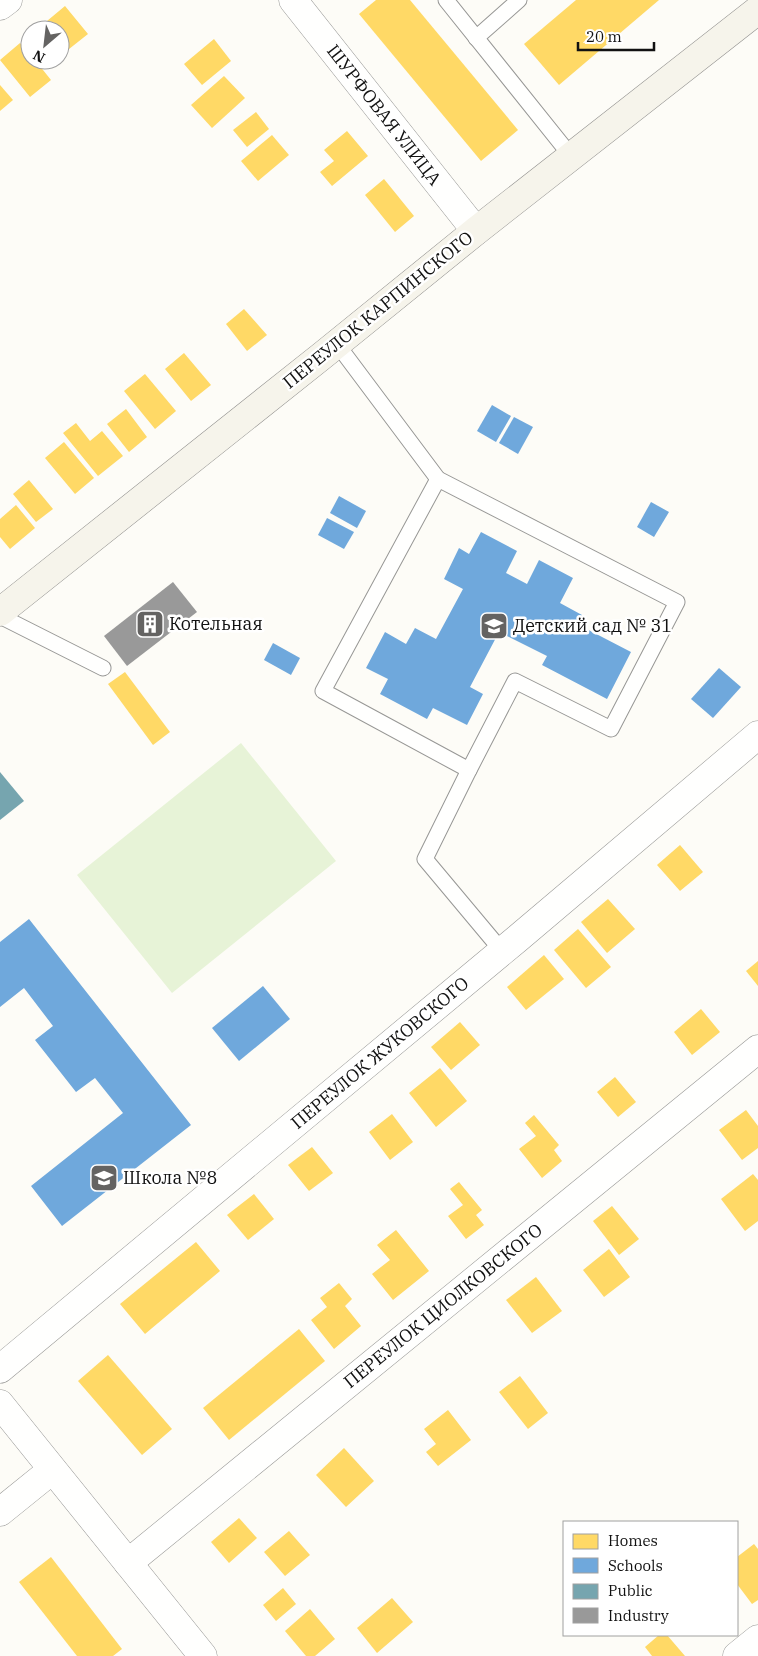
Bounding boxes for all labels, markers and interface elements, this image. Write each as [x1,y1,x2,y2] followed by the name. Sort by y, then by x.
[20,20,70,70] north arrow
[578,20,654,52] scale bar
[586,27,622,46] text: 20 m
[322,40,447,190] street label: ШУРФОВАЯ УЛИЦА
[30,46,48,67] text: N
[278,226,477,393] street label: ПЕРЕУЛОК КАРПИНСКОГО
[135,609,165,639] building icon: Котельная
[479,611,509,641] school or university icon: Детский сад № 31
[169,612,263,635] place label: Котельная
[513,614,672,637] place label: Детский сад № 31
[286,971,473,1134] street label: ПЕРЕУЛОК ЖУКОВСКОГО
[89,1163,119,1193] school or university icon: Школа №8
[123,1166,217,1189] place label: Школа №8
[339,1218,547,1393] street label: ПЕРЕУЛОК ЦИОЛКОВСКОГО
[563,1521,738,1636] legend
[608,1531,658,1550] text: Homes
[608,1556,663,1575] text: Schools
[608,1581,653,1600] text: Public
[608,1606,669,1625] text: Industry

